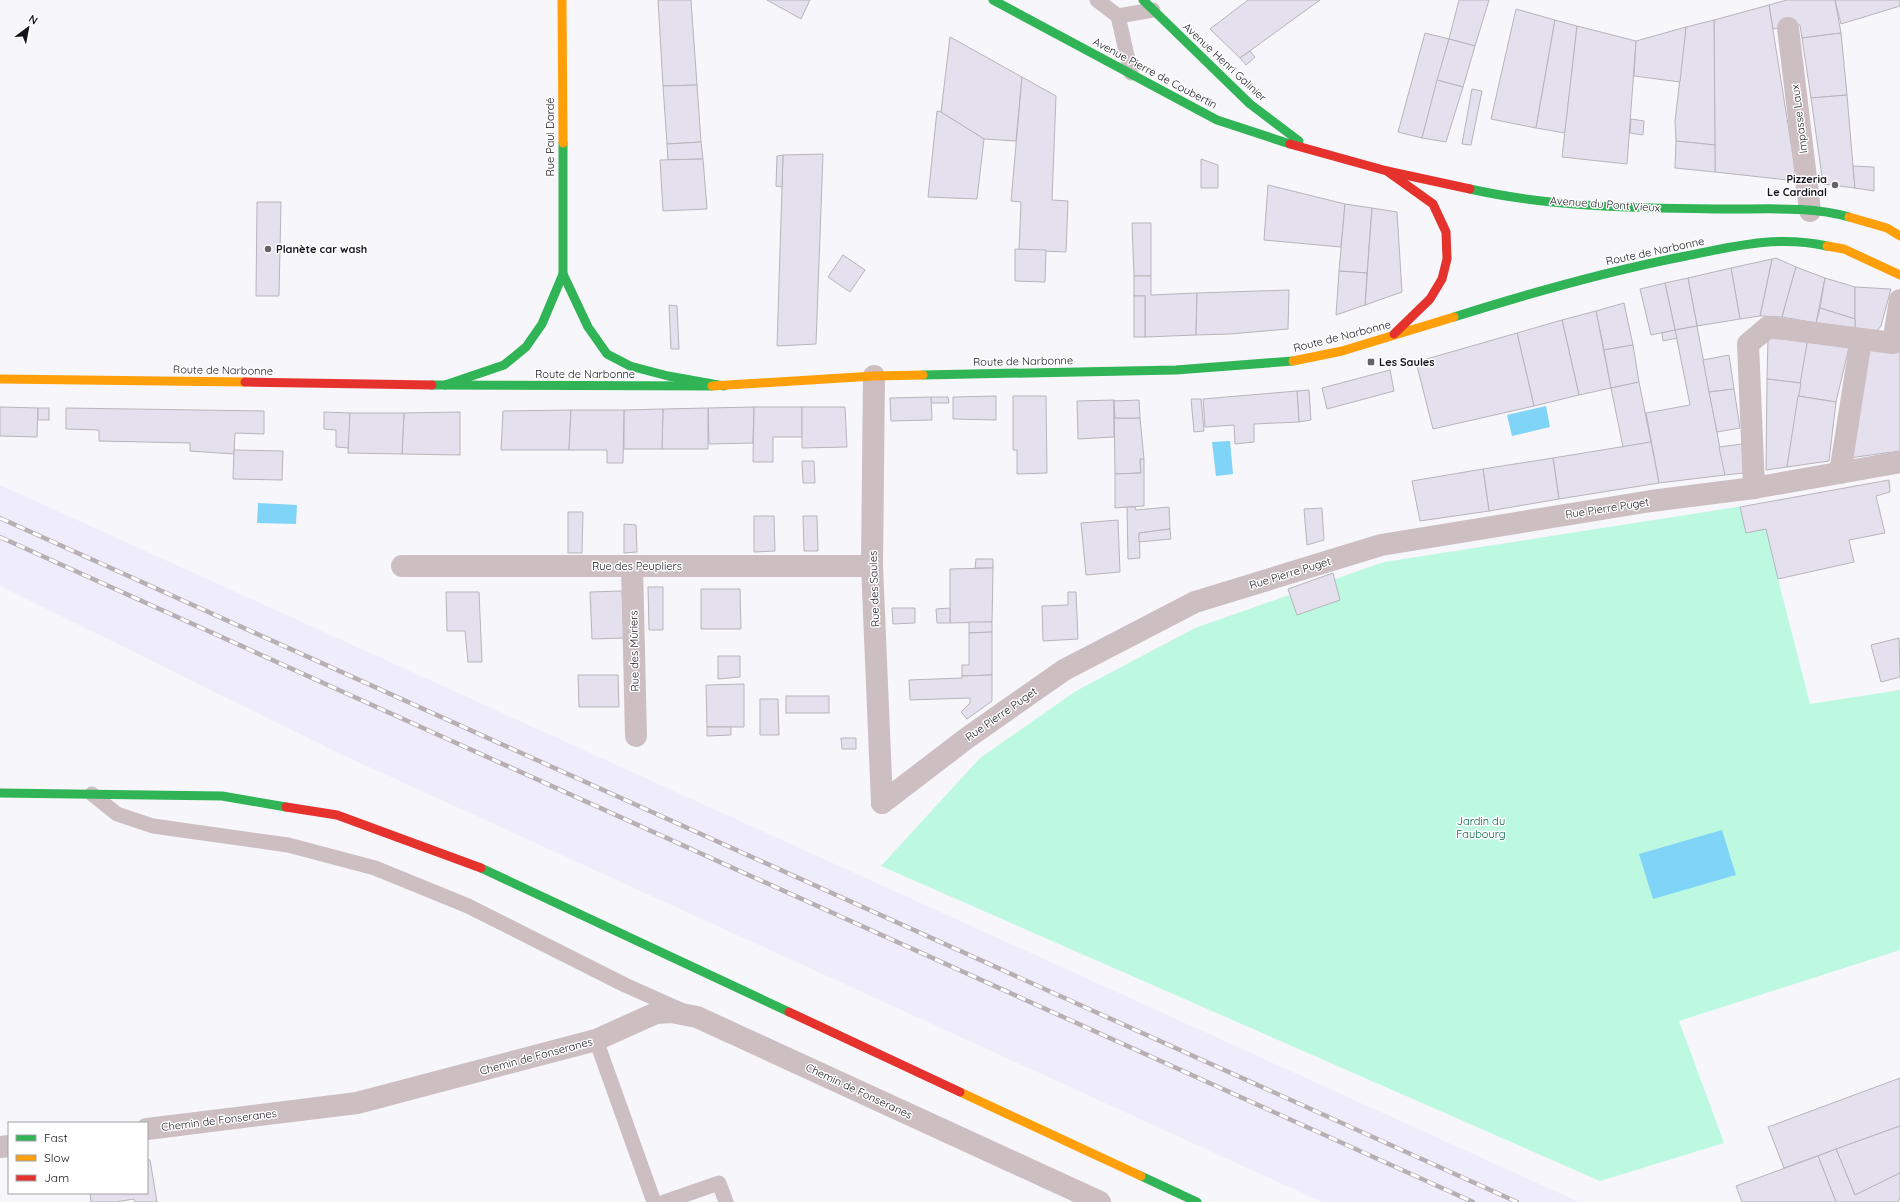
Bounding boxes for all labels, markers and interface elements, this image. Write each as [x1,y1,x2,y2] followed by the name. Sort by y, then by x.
[8,8,48,48] north arrow
[26,11,40,28] text: N
[1180,20,1270,105] street label: Avenue Henri Galinier
[1090,34,1220,112] street label: Avenue Pierre de Coubertin
[1788,84,1810,154] street label: Impasse Laux
[543,97,557,177] street label: Rue Paul Dardé
[1767,172,1827,199] place label: Pizzeria Le Cardinal
[1830,180,1840,190] marker: Pizzeria Le Cardinal
[1549,193,1661,215] street label: Avenue du Pont Vieux
[1605,234,1705,268] street label: Route de Narbonne
[276,242,367,256] place label: Planète car wash
[263,244,273,254] marker: Planète car wash
[1292,317,1392,355] street label: Route de Narbonne
[973,353,1073,369] street label: Route de Narbonne
[1379,355,1435,369] place label: Les Saules
[1366,357,1376,367] marker: Les Saules
[173,362,273,378] street label: Route de Narbonne
[535,367,635,381] street label: Route de Narbonne
[1564,494,1650,522] street label: Rue Pierre Puget
[866,550,882,628] street label: Rue des Saules
[1248,554,1333,592] street label: Rue Pierre Puget
[592,559,682,573] street label: Rue des Peupliers
[626,610,642,692] street label: Rue des Mûriers
[962,684,1040,744] street label: Rue Pierre Puget
[1456,814,1506,841] park label: Jardin du Faubourg
[478,1034,594,1078] street label: Chemin de Fonseranes
[803,1060,915,1122] street label: Chemin de Fonseranes
[160,1106,278,1134] street label: Chemin de Fonseranes
[8,1122,148,1194] legend
[44,1130,68,1145] text: Fast
[44,1150,70,1165] text: Slow
[44,1170,69,1185] text: Jam

